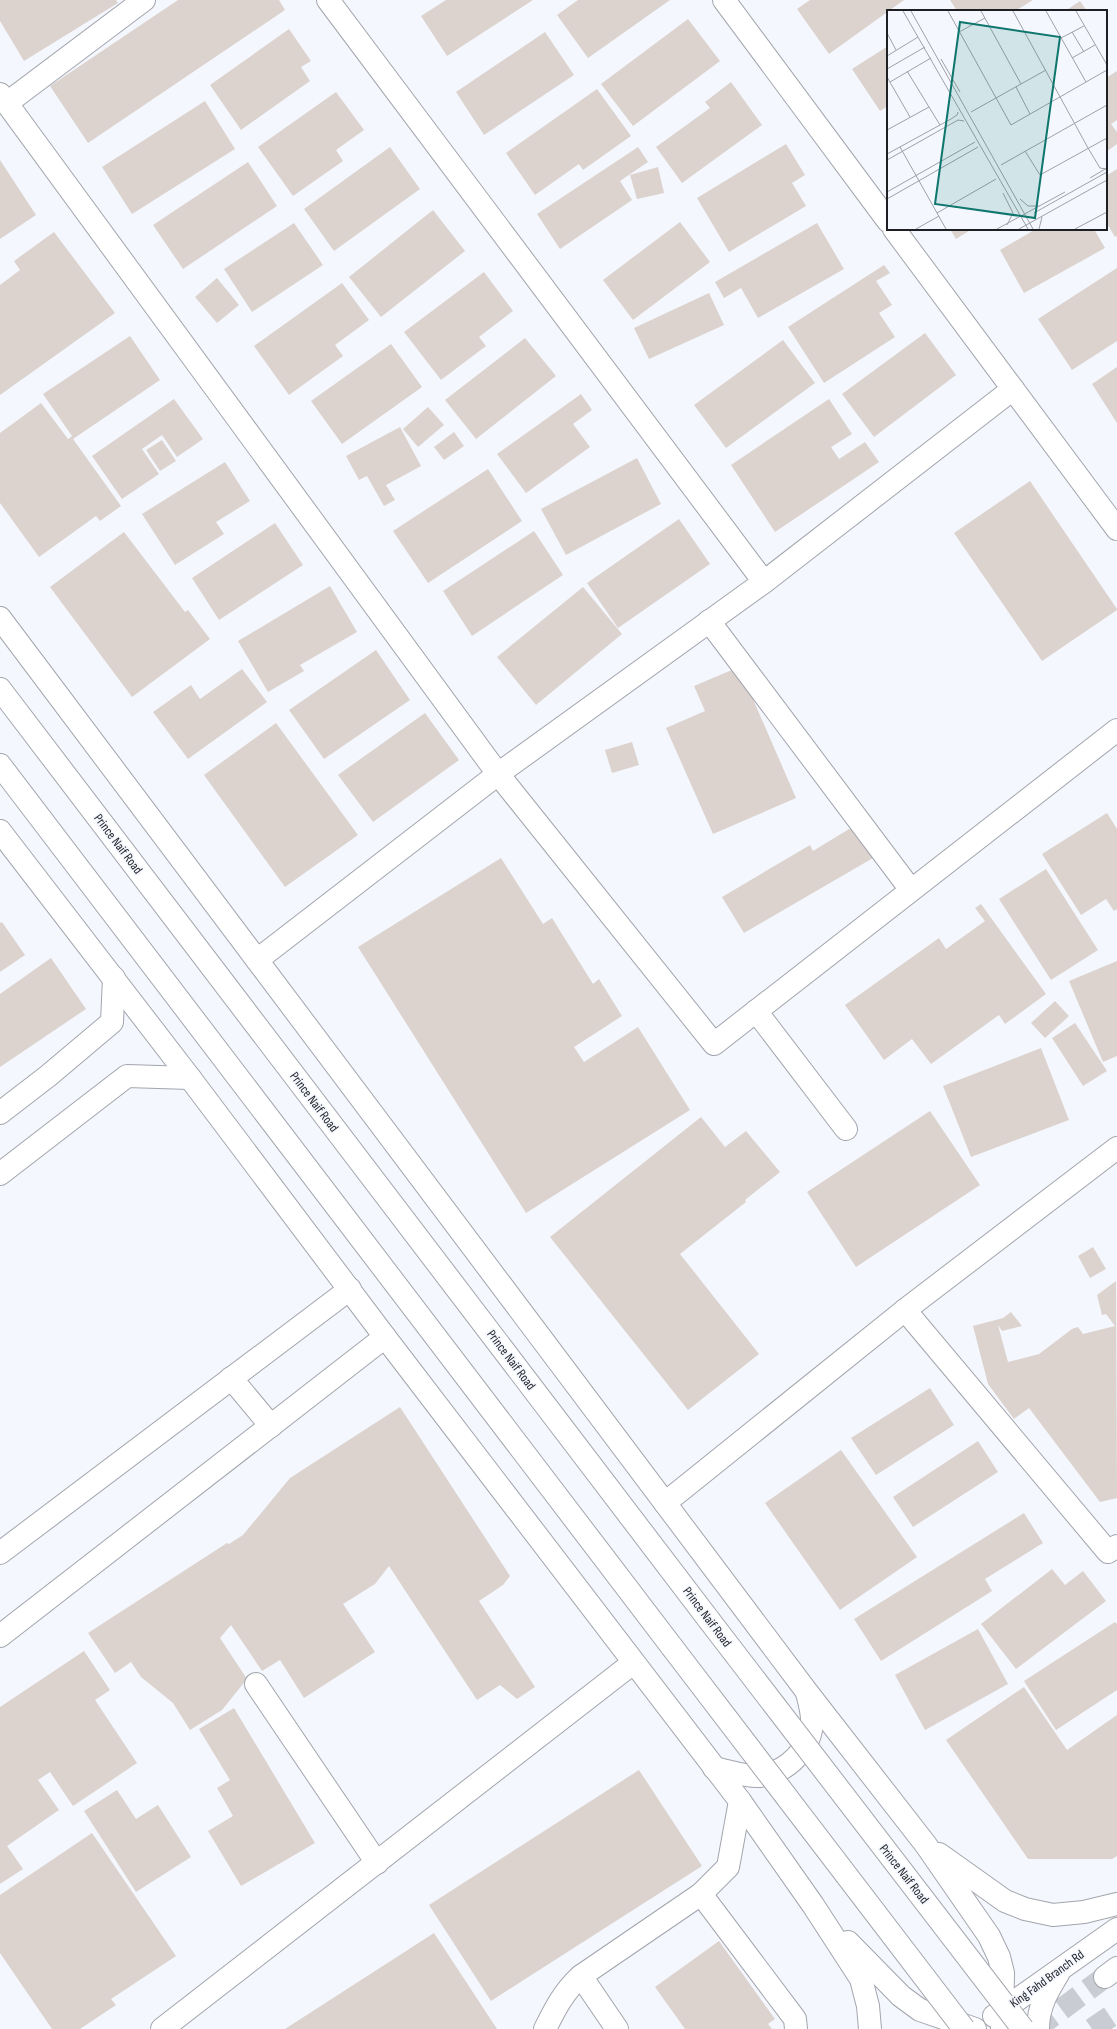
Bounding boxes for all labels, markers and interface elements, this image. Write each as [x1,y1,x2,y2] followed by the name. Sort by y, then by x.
[887,10,1107,230] inset map
[90,811,146,877] street label: Prince Naif Road
[286,1069,342,1135] street label: Prince Naif Road
[483,1327,539,1393] street label: Prince Naif Road
[679,1584,735,1650] street label: Prince Naif Road
[876,1841,932,1907] street label: Prince Naif Road
[1007,1947,1087,2011] street label: King Fahd Branch Rd

